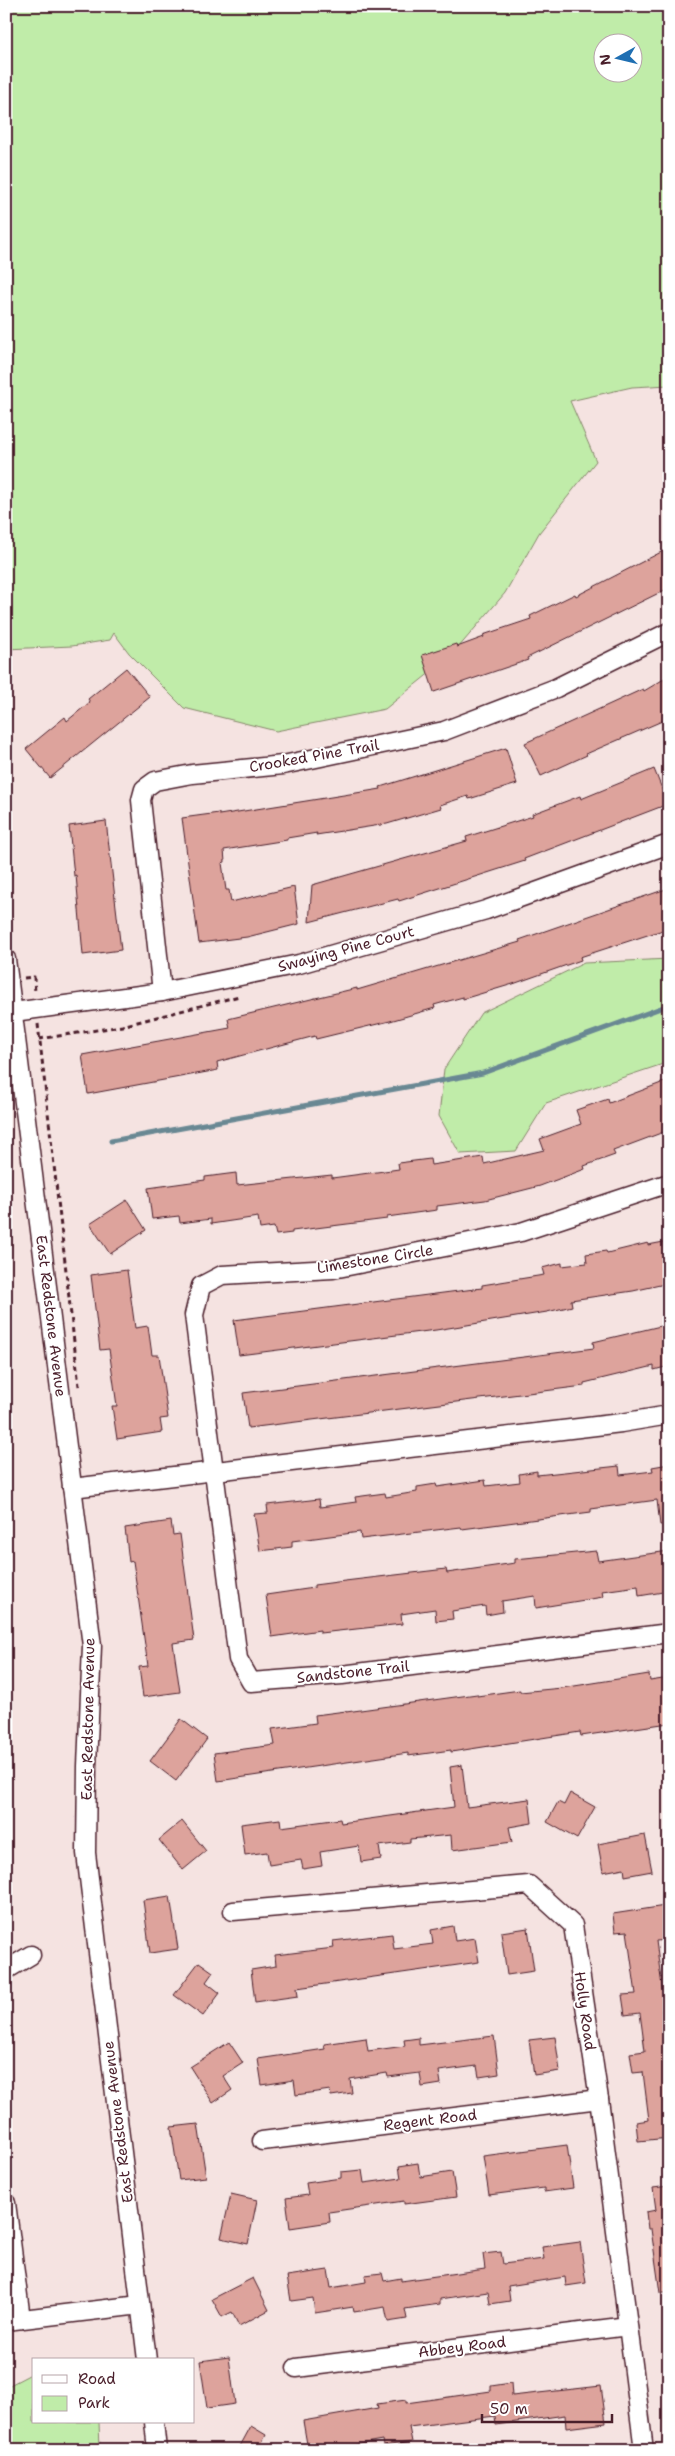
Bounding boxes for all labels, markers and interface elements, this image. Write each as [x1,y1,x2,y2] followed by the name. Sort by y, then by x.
[592,32,642,82] north arrow
[595,53,615,67] text: N
[248,735,381,777] street label: Crooked Pine Trail
[276,921,416,977] street label: Swaying Pine Court
[31,1234,71,1398] street label: East Redstone Avenue
[315,1240,435,1278] street label: Limestone Circle
[77,1637,99,1801] street label: East Redstone Avenue
[296,1656,411,1688] street label: Sandstone Trail
[570,1970,601,2052] street label: Holly Road
[98,2040,138,2204] street label: East Redstone Avenue
[382,2104,478,2136] street label: Regent Road
[417,2332,507,2362] street label: Abbey Road
[32,2358,195,2424] legend
[78,2369,116,2389] text: Road
[482,2391,612,2423] scale bar
[78,2393,110,2413] text: Park
[490,2399,528,2419] text: 50 m

